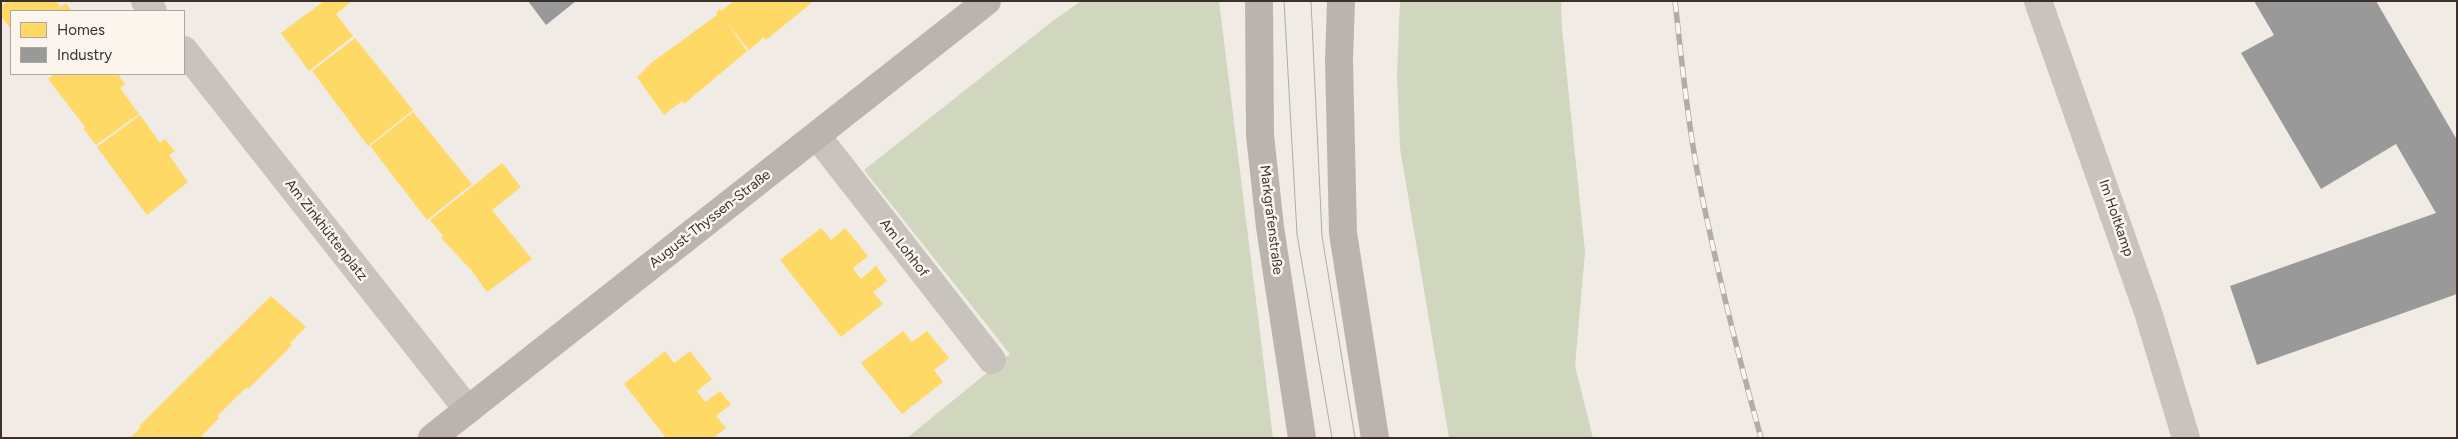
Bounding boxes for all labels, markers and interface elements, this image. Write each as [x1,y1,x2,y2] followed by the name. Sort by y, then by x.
[10,10,185,75] legend
[57,21,105,39] text: Homes
[57,46,112,64] text: Industry
[1256,164,1286,276] street label: Markgrafenstraße
[646,166,774,272] street label: August-Thyssen-Straße
[281,176,371,284] street label: Am Zinkhüttenplatz
[2095,177,2137,259] street label: Im Holtkamp
[876,216,932,280] street label: Am Lohhof

